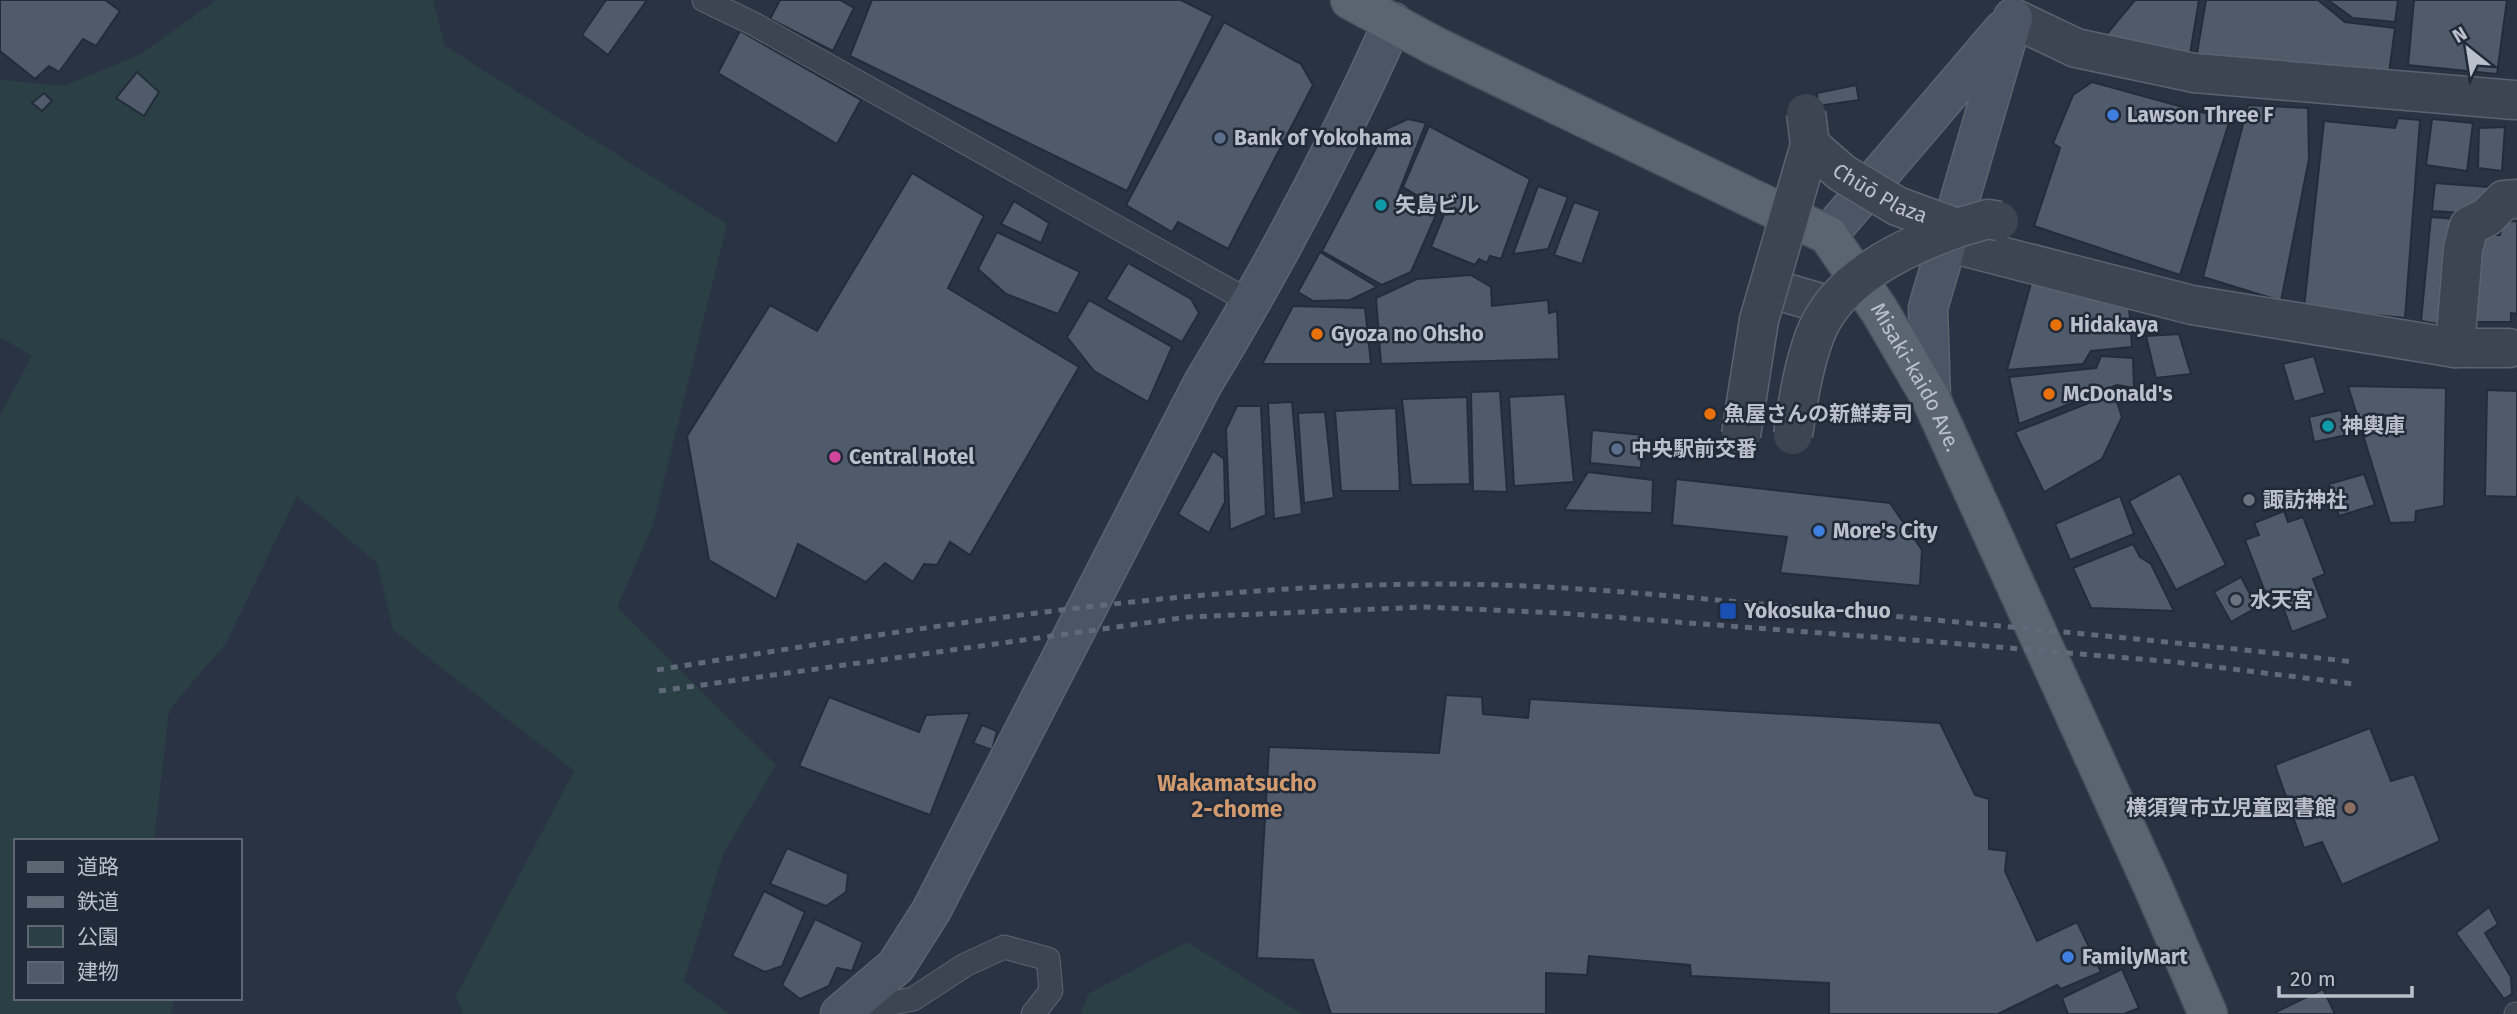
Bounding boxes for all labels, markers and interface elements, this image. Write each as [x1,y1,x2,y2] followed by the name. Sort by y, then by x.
[2433,14,2503,84] north arrow
[2449,22,2471,48] text: N
[2127,102,2275,128] place label: Lawson Three F
[2105,107,2121,123] marker: Lawson Three F
[1234,125,1412,151] place label: Bank of Yokohama
[1212,130,1228,146] marker: Bank of Yokohama
[1827,158,1931,229] street label: Chūō Plaza
[1395,192,1479,218] place label: 矢島ビル
[1373,197,1389,213] marker: 矢島ビル
[1865,298,1966,455] street label: Misaki-kaido Ave.
[2070,312,2158,338] place label: Hidakaya
[2048,317,2064,333] marker: Hidakaya
[1331,321,1484,347] place label: Gyoza no Ohsho
[1309,326,1325,342] marker: Gyoza no Ohsho
[2063,381,2173,407] place label: McDonald's
[2041,386,2057,402] marker: McDonald's
[1724,401,1913,427] place label: 魚屋さんの新鮮寿司
[1702,406,1718,422] marker: 魚屋さんの新鮮寿司
[2342,413,2405,439] place label: 神輿庫
[2320,418,2336,434] marker: 神輿庫
[1631,436,1757,462] place label: 中央駅前交番
[1609,441,1625,457] marker: 中央駅前交番
[849,444,975,470] place label: Central Hotel
[827,449,843,465] marker: Central Hotel
[2263,487,2347,513] place label: 諏訪神社
[2241,492,2257,508] marker: 諏訪神社
[1833,518,1938,544] place label: More's City
[1811,523,1827,539] marker: More's City
[2250,587,2313,613] place label: 水天宮
[2228,592,2244,608] marker: 水天宮
[1743,598,1891,624] place label: Yokosuka-chuo
[1718,601,1738,621] marker: Yokosuka-chuo
[1157,769,1317,823] district label: Wakamatsucho 2-chome
[2126,795,2336,821] place label: 横須賀市立児童図書館
[2342,800,2358,816] marker: 横須賀市立児童図書館
[14,839,242,1000] legend
[77,854,119,880] text: 道路
[77,889,119,915] text: 鉄道
[77,924,119,950] text: 公園
[2082,944,2188,970] place label: FamilyMart
[2060,949,2076,965] marker: FamilyMart
[2279,954,2412,998] scale bar
[77,959,119,985] text: 建物
[2290,966,2336,992] text: 20 m

